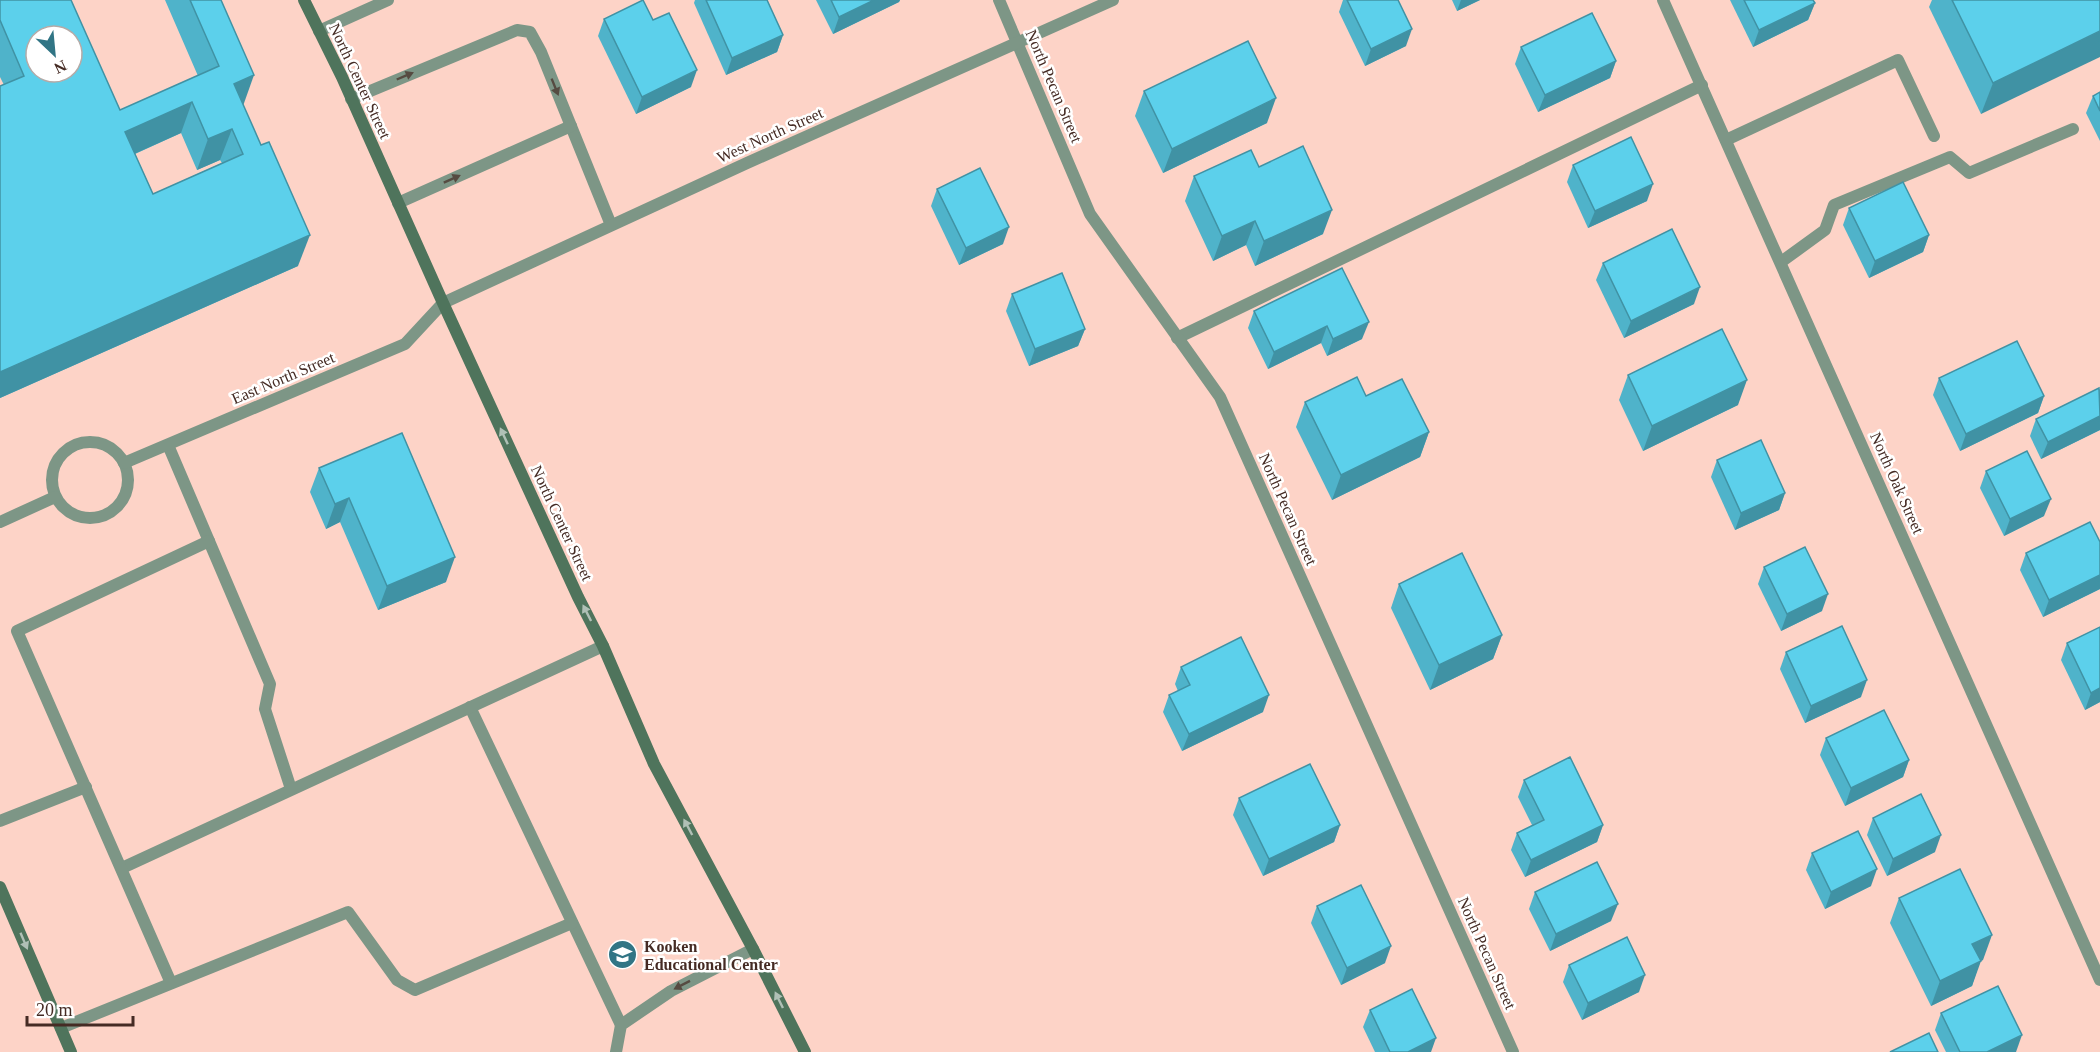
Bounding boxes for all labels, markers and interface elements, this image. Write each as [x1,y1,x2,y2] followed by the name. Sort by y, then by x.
[326,21,394,142] street label: North Center Street
[24,24,84,84] north arrow
[1023,27,1086,145] street label: North Pecan Street
[51,57,69,77] text: N
[396,71,414,81] one-way arrow
[551,78,560,96] one-way arrow
[714,104,826,166] street label: West North Street
[443,175,460,184] one-way arrow
[229,348,338,407] street label: East North Street
[500,428,509,445] one-way arrow
[1867,430,1927,537] street label: North Oak Street
[1256,450,1321,568] street label: North Pecan Street
[528,463,596,584] street label: North Center Street
[582,604,592,622] one-way arrow
[683,818,693,835] one-way arrow
[1455,894,1520,1012] street label: North Pecan Street
[19,932,29,950] one-way arrow
[644,938,778,973] place label: Kooken Educational Center
[607,939,639,971] school or university icon: Kooken Educational Center
[674,980,691,990] one-way arrow
[27,989,134,1027] scale bar
[774,991,783,1008] one-way arrow
[36,1000,73,1020] text: 20 m

